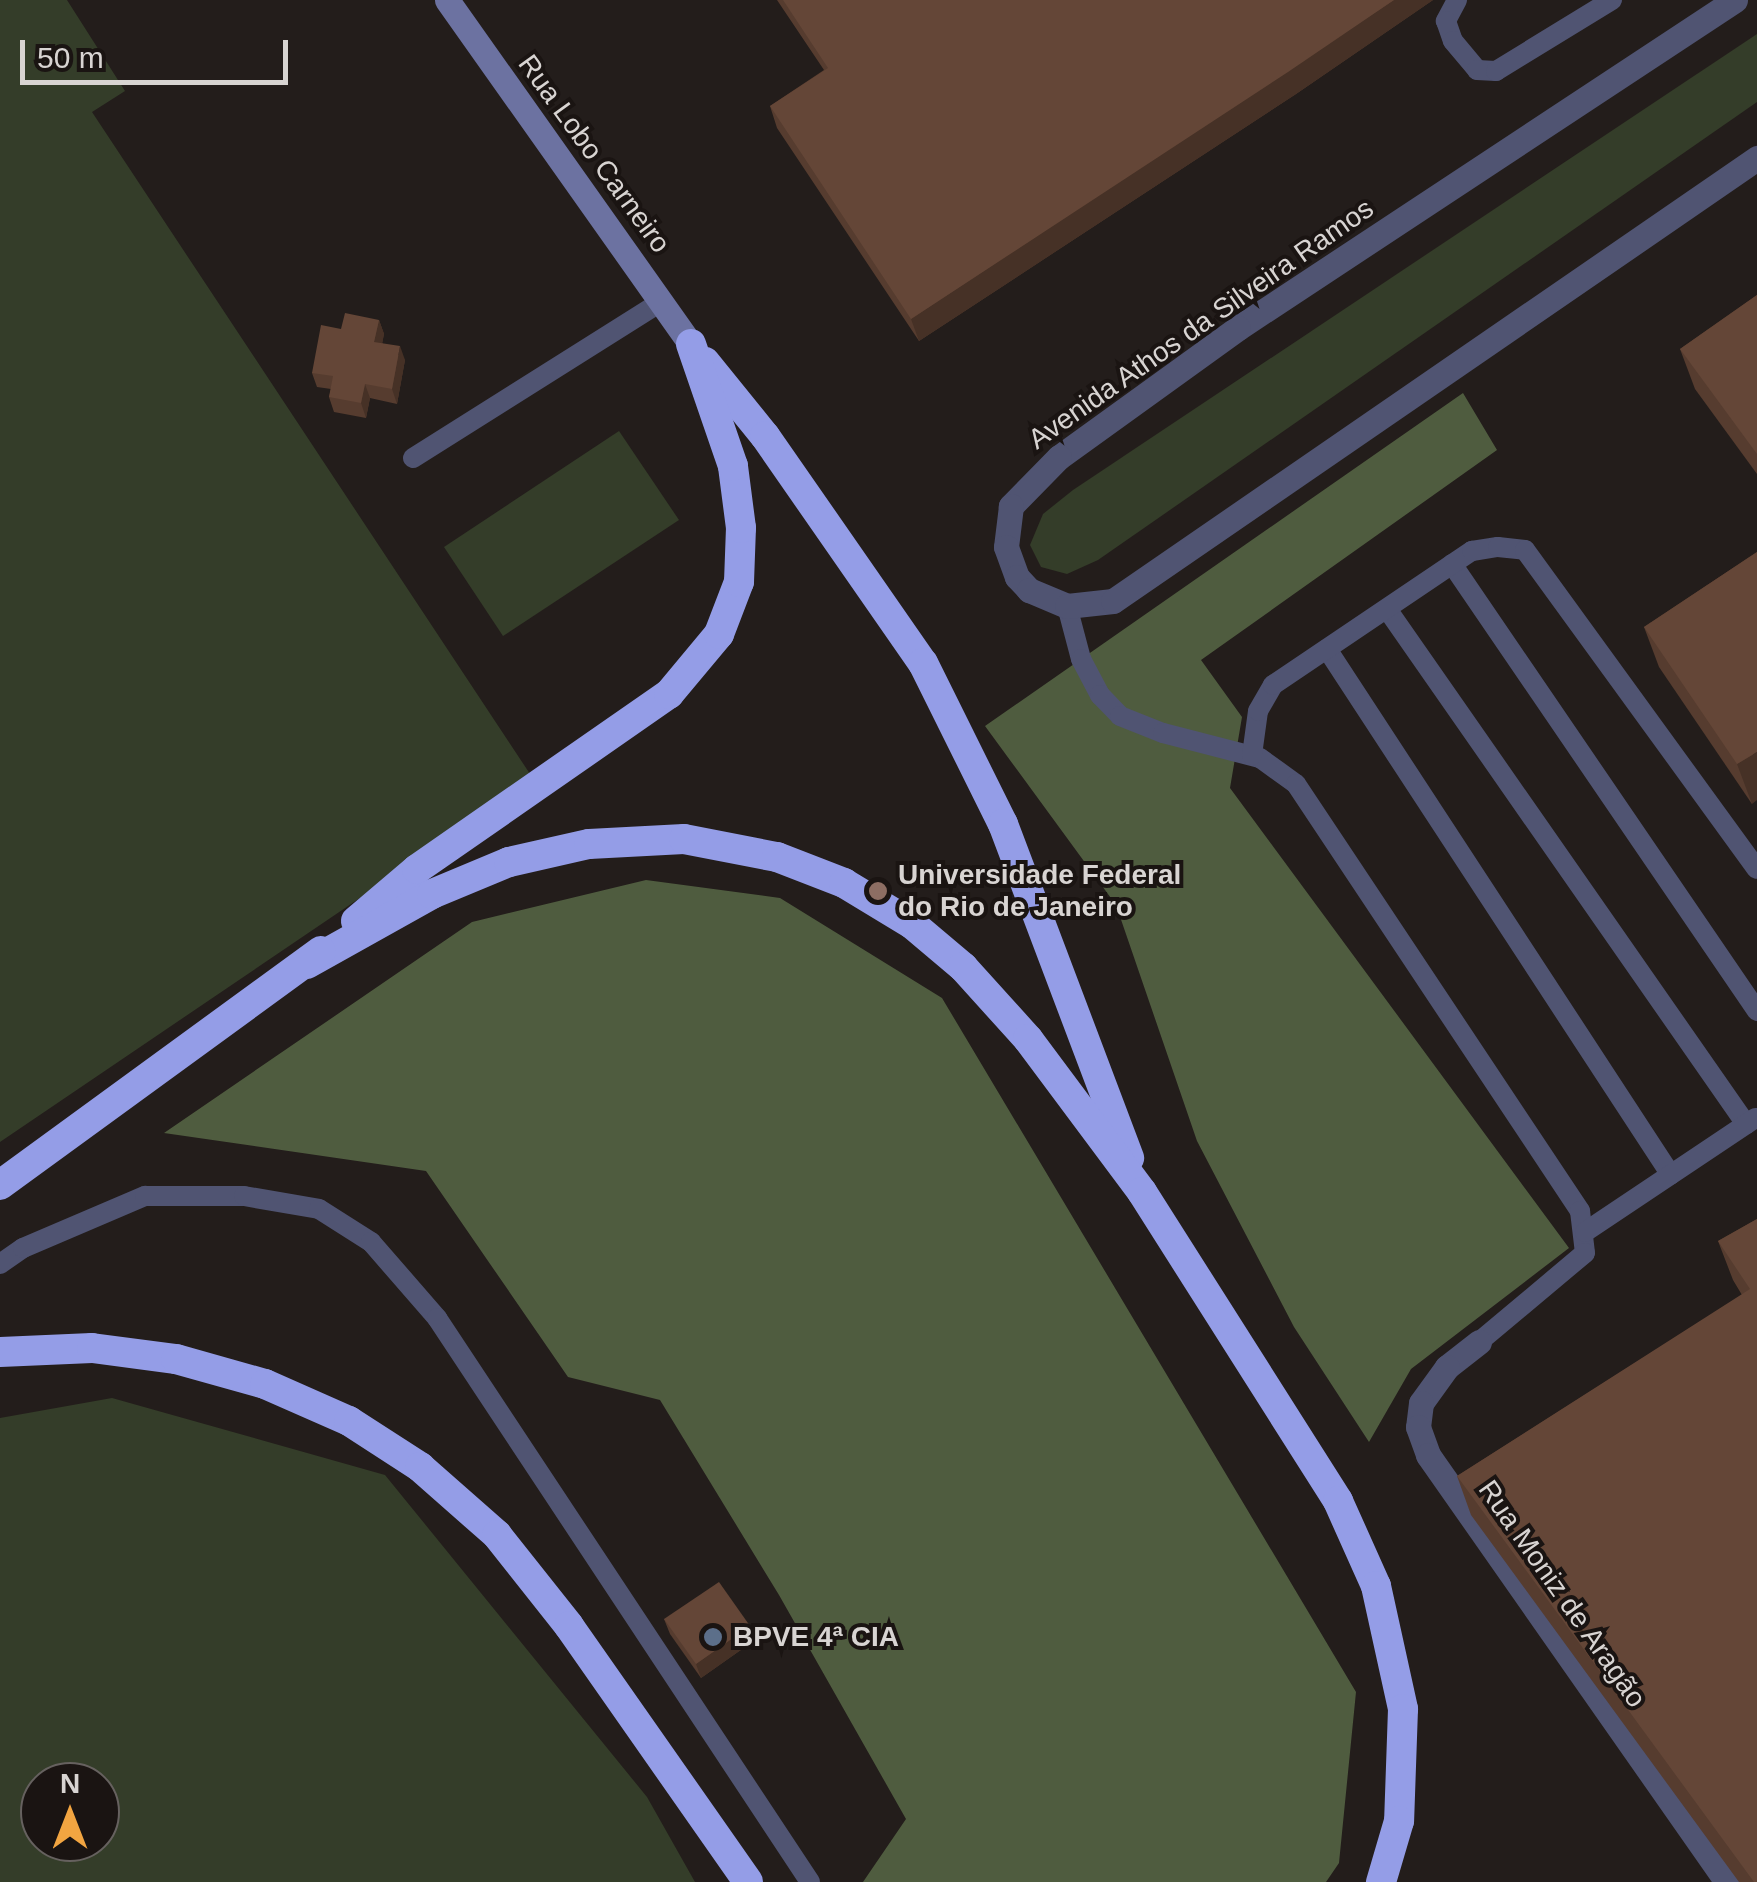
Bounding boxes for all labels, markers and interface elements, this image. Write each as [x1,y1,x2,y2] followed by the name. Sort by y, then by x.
[25,20,292,82] scale bar
[37,41,104,74] text: 50 m
[511,48,677,260] street label: Rua Lobo Carneiro
[1021,191,1381,457] street label: Avenida Athos da Silveira Ramos
[898,858,1181,924] place label: Universidade Federal do Rio de Janeiro
[867,880,889,902] marker: Universidade Federal do Rio de Janeiro
[1471,1473,1653,1715] street label: Rua Moniz de Aragão
[733,1620,899,1654] place label: BPVE 4ª CIA
[702,1626,724,1648] marker: BPVE 4ª CIA
[20,1762,120,1862] north arrow
[60,1768,80,1799] text: N

